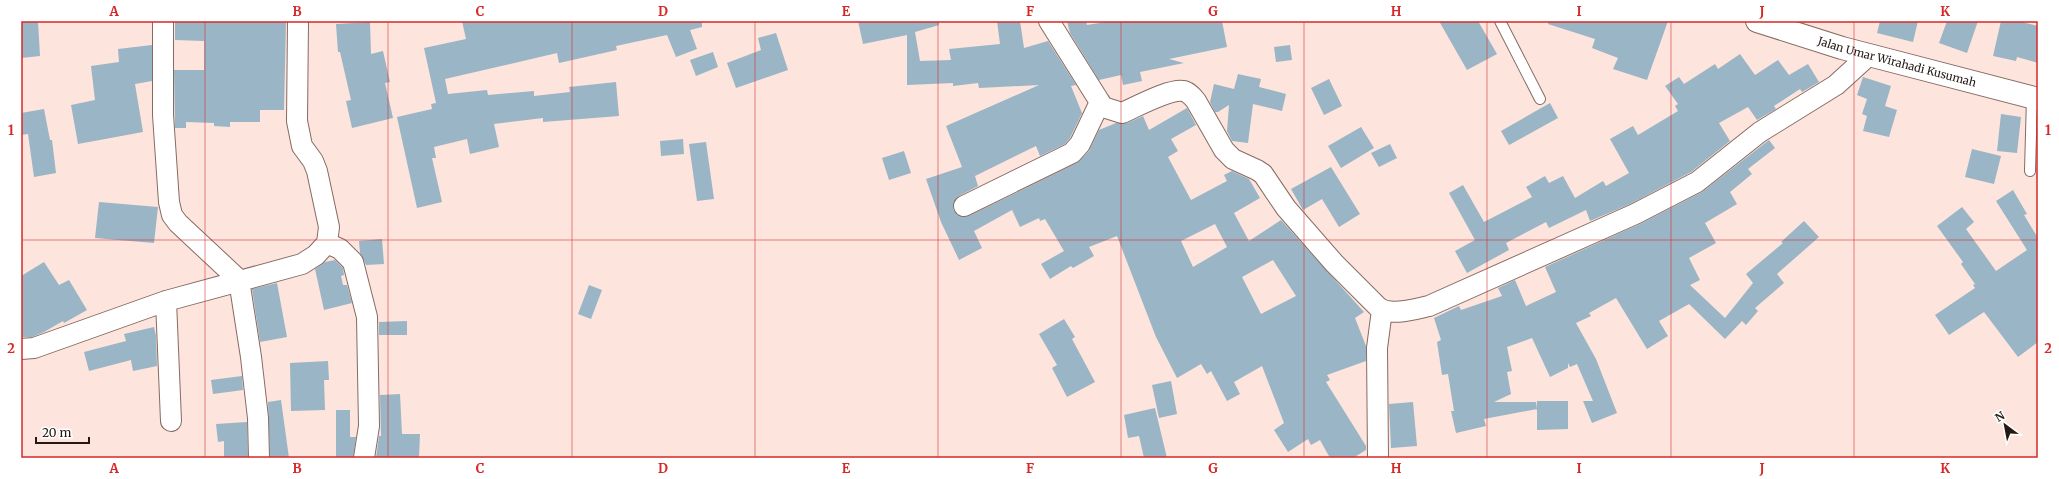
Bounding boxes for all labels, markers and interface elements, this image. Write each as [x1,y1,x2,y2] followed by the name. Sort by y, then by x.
[108,3,119,20] text: A
[292,3,302,20] text: B
[476,3,485,20] text: C
[658,3,668,20] text: D
[842,3,851,20] text: E
[1026,3,1034,20] text: F
[1208,3,1218,20] text: G
[1391,3,1402,20] text: H
[1576,3,1582,20] text: I
[1758,3,1765,20] text: J
[1940,3,1950,20] text: K
[1815,33,1978,90] street label: Jalan Umar Wirahadi Kusumah
[8,122,14,139] text: 1
[2045,122,2051,139] text: 1
[7,340,15,357] text: 2
[2044,340,2052,357] text: 2
[1985,405,2025,445] north arrow
[1992,408,2007,425] text: N
[36,419,89,445] scale bar
[42,425,71,440] text: 20 m
[108,460,119,477] text: A
[292,460,302,477] text: B
[476,460,485,477] text: C
[658,460,668,477] text: D
[842,460,851,477] text: E
[1026,460,1034,477] text: F
[1208,460,1218,477] text: G
[1391,460,1402,477] text: H
[1576,460,1582,477] text: I
[1758,460,1765,477] text: J
[1940,460,1950,477] text: K

